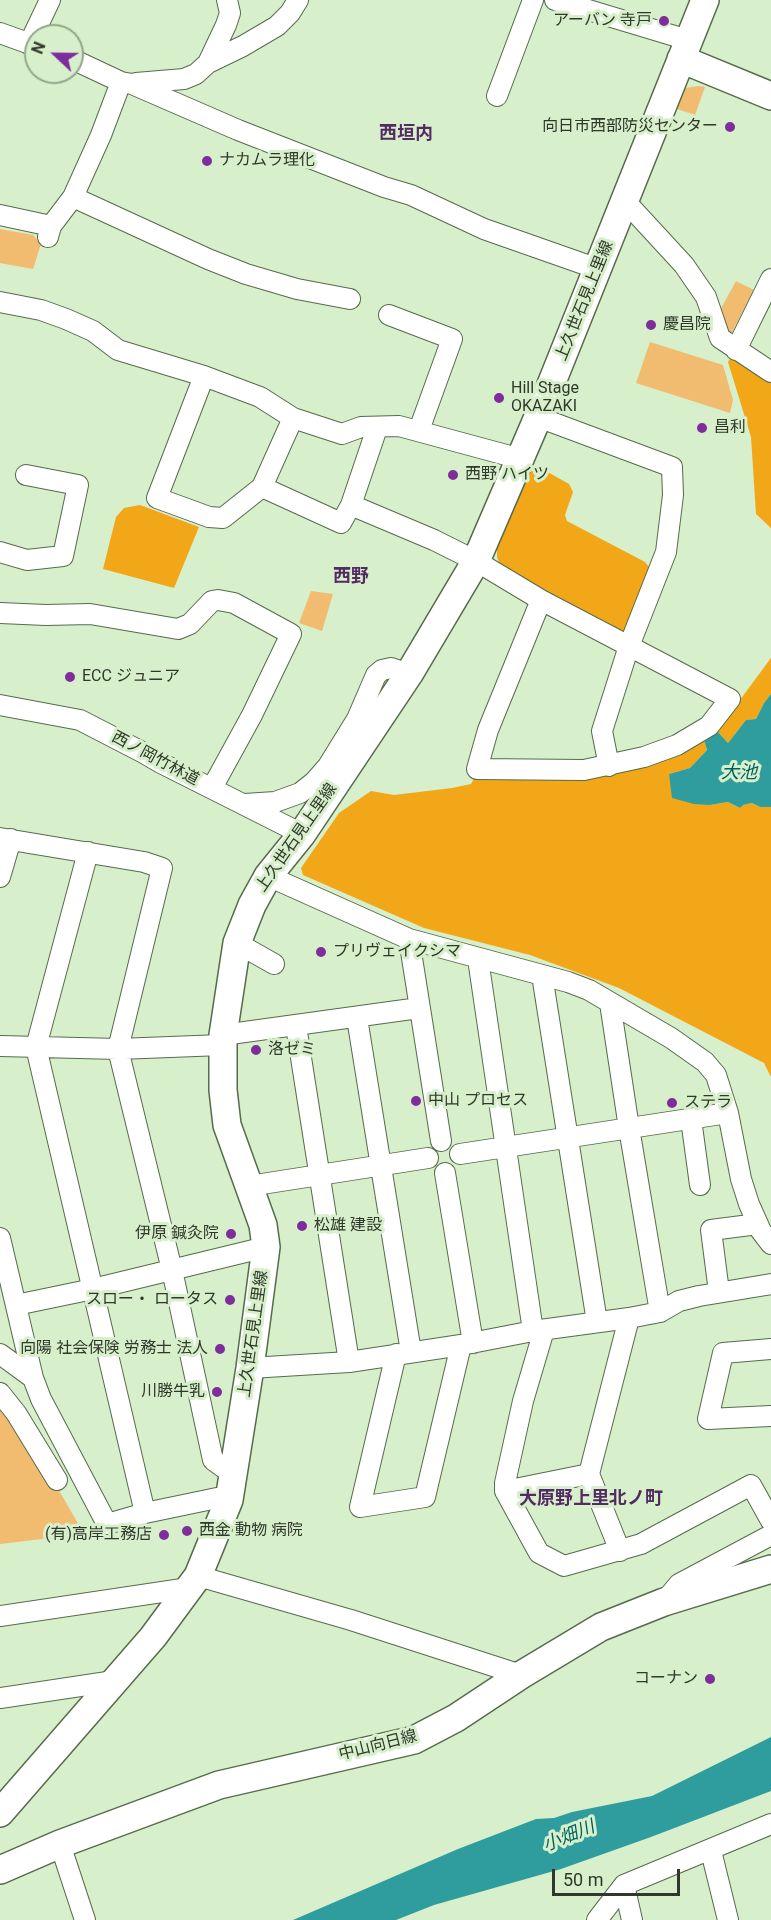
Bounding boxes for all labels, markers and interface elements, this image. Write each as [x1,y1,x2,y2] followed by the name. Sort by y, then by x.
[553,11,652,31] place label: アーバン 寺戸
[657,14,671,28] marker: アーバン 寺戸
[24,24,84,84] north arrow
[28,39,50,57] text: N
[542,117,718,137] place label: 向日市西部防災センター
[723,120,737,134] marker: 向日市西部防災センター
[379,123,433,145] district label: 西垣内
[219,151,315,171] place label: ナカムラ理化
[200,154,214,168] marker: ナカムラ理化
[552,238,618,364] street label: 上久世石見上里線
[663,315,711,335] place label: 慶昌院
[644,318,658,332] marker: 慶昌院
[511,379,579,417] place label: Hill Stage OKAZAKI
[492,391,506,405] marker: Hill Stage OKAZAKI
[714,418,746,438] place label: 昌利
[695,421,709,435] marker: 昌利
[465,465,549,485] place label: 西野 ハイツ
[446,468,460,482] marker: 西野 ハイツ
[333,566,369,588] district label: 西野
[82,667,180,687] place label: ECC ジュニア
[63,670,77,684] marker: ECC ジュニア
[108,728,202,790] street label: 西ノ岡竹林道
[721,762,757,784] water label: 大池
[252,780,342,896] street label: 上久世石見上里線
[333,942,461,962] place label: プリヴェイクシマ
[314,945,328,959] marker: プリヴェイクシマ
[268,1040,316,1060] place label: 洛ゼミ
[249,1043,263,1057] marker: 洛ゼミ
[428,1091,528,1111] place label: 中山 プロセス
[684,1093,732,1113] place label: ステラ
[409,1094,423,1108] marker: 中山 プロセス
[665,1096,679,1110] marker: ステラ
[314,1216,382,1236] place label: 松雄 建設
[295,1219,309,1233] marker: 松雄 建設
[135,1224,219,1244] place label: 伊原 鍼灸院
[224,1227,238,1241] marker: 伊原 鍼灸院
[236,1269,272,1399] street label: 上久世石見上里線
[86,1290,218,1310] place label: スロー・ ロータス
[223,1293,237,1307] marker: スロー・ ロータス
[20,1339,208,1359] place label: 向陽 社会保険 労務士 法人
[213,1342,227,1356] marker: 向陽 社会保険 労務士 法人
[141,1382,205,1402] place label: 川勝牛乳
[210,1385,224,1399] marker: 川勝牛乳
[519,1488,663,1510] district label: 大原野上里北ノ町
[199,1521,303,1541] place label: 西金 動物 病院
[180,1524,194,1538] marker: 西金 動物 病院
[45,1525,152,1545] place label: (有)高岸工務店
[157,1528,171,1542] marker: (有)高岸工務店
[634,1669,698,1689] place label: コーナン
[703,1672,717,1686] marker: コーナン
[337,1727,419,1765] street label: 中山向日線
[540,1817,598,1857] water label: 小畑川
[555,1857,682,1895] scale bar
[563,1869,603,1890] text: 50 m

